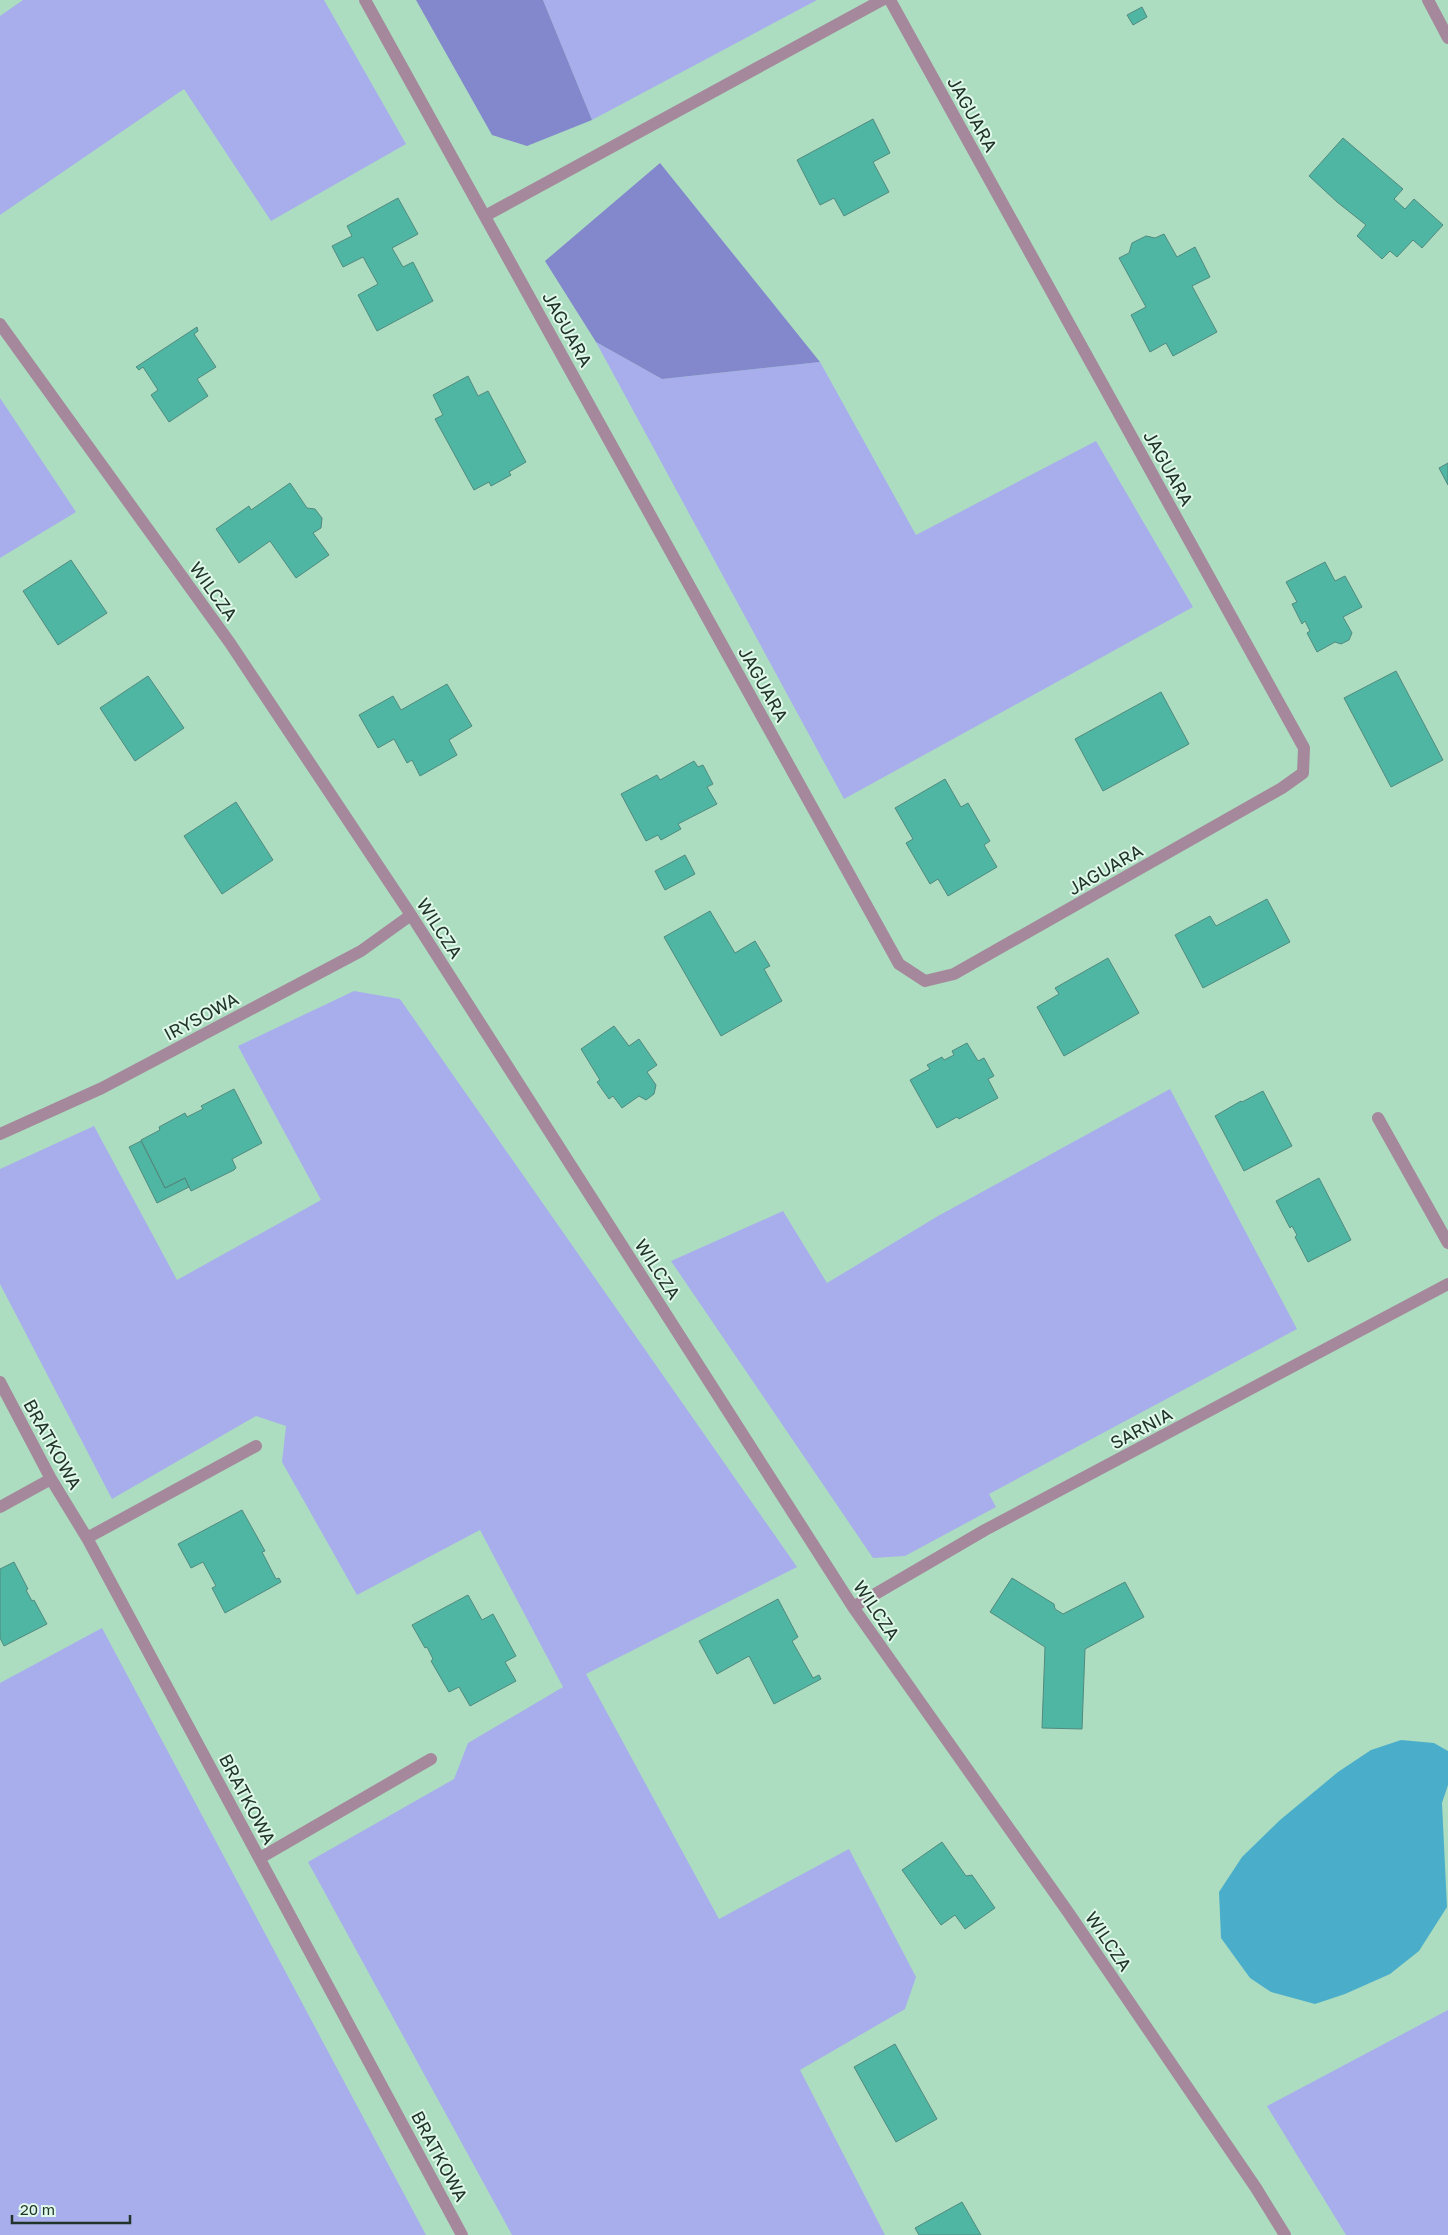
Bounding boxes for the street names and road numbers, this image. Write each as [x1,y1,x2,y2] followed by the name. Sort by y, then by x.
[943,72,1003,156] street label: JAGUARA
[538,287,598,371] street label: JAGUARA
[1139,426,1199,510] street label: JAGUARA
[185,557,243,625] street label: WILCZA
[734,642,794,726] street label: JAGUARA
[1064,839,1146,899] street label: JAGUARA
[412,894,468,962] street label: WILCZA
[160,987,242,1045] street label: IRYSOWA
[630,1235,686,1303] street label: WILCZA
[19,1395,87,1493] street label: BRATKOWA
[1106,1403,1176,1453] street label: SARNIA
[849,1576,905,1644] street label: WILCZA
[215,1750,281,1848] street label: BRATKOWA
[1081,1907,1137,1975] street label: WILCZA
[407,2107,473,2205] street label: BRATKOWA

